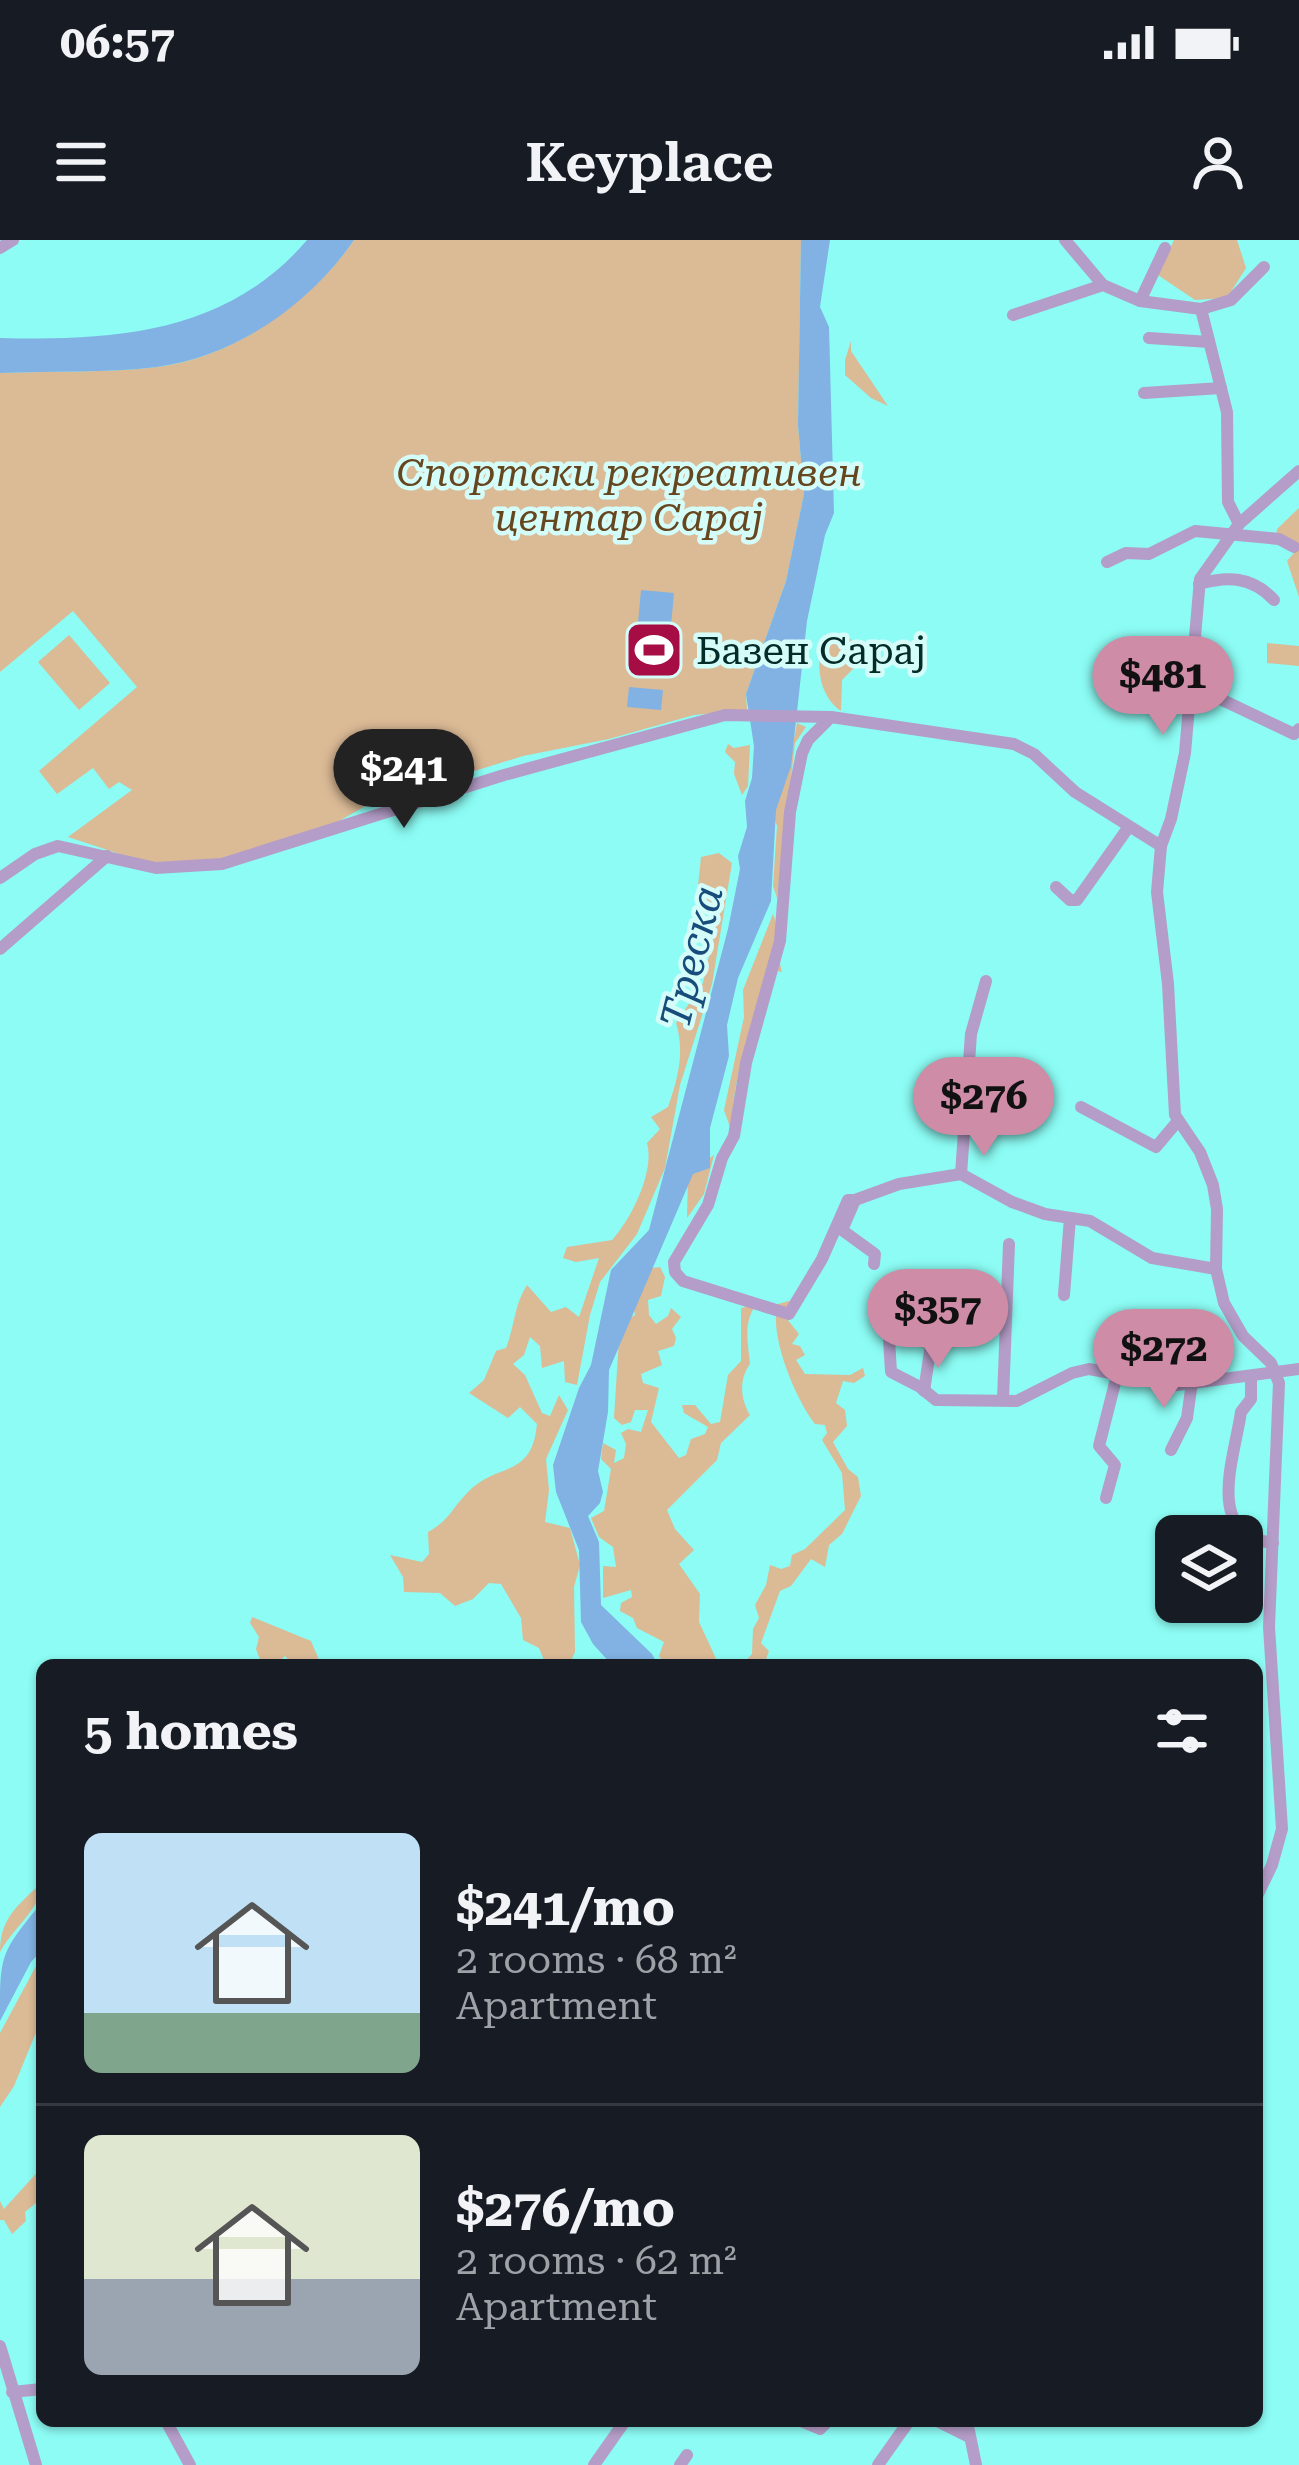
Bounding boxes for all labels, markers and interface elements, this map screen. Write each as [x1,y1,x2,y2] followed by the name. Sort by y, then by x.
[60,16,175,69] text: 06:57
[48,129,114,195] icon: menu
[1185,129,1251,195] icon: person
[525,131,774,194] text: Keyplace
[397,450,862,541] park label: Спортски рекреативен центар Сарај
[623,619,685,681] sports icon: Базен Сарај
[696,628,926,674] place label: Базен Сарај
[1092,636,1234,738] pin: $481
[1119,652,1207,698] text: $481
[333,729,475,831] pin: $241
[360,745,448,791] text: $241
[650,881,733,1034] water label: Треска
[913,1057,1055,1159] pin: $276
[940,1073,1028,1119] text: $276
[867,1269,1009,1371] pin: $357
[894,1285,982,1331] text: $357
[1093,1309,1235,1411] pin: $272
[1120,1325,1208,1371] text: $272
[1155,1515,1263,1623] map controls
[1155,1515,1263,1623] button: layers
[1149,1698,1215,1764] icon: filters
[84,1702,298,1761] text: 5 homes
[456,1878,675,1937] text: $241/mo
[180,1881,324,2025] icon: home
[456,1937,737,1983] text: 2 rooms · 68 m²
[456,1983,657,2029] text: Apartment
[456,2179,675,2238] text: $276/mo
[180,2183,324,2327] icon: home
[456,2238,737,2284] text: 2 rooms · 62 m²
[456,2284,657,2330] text: Apartment

